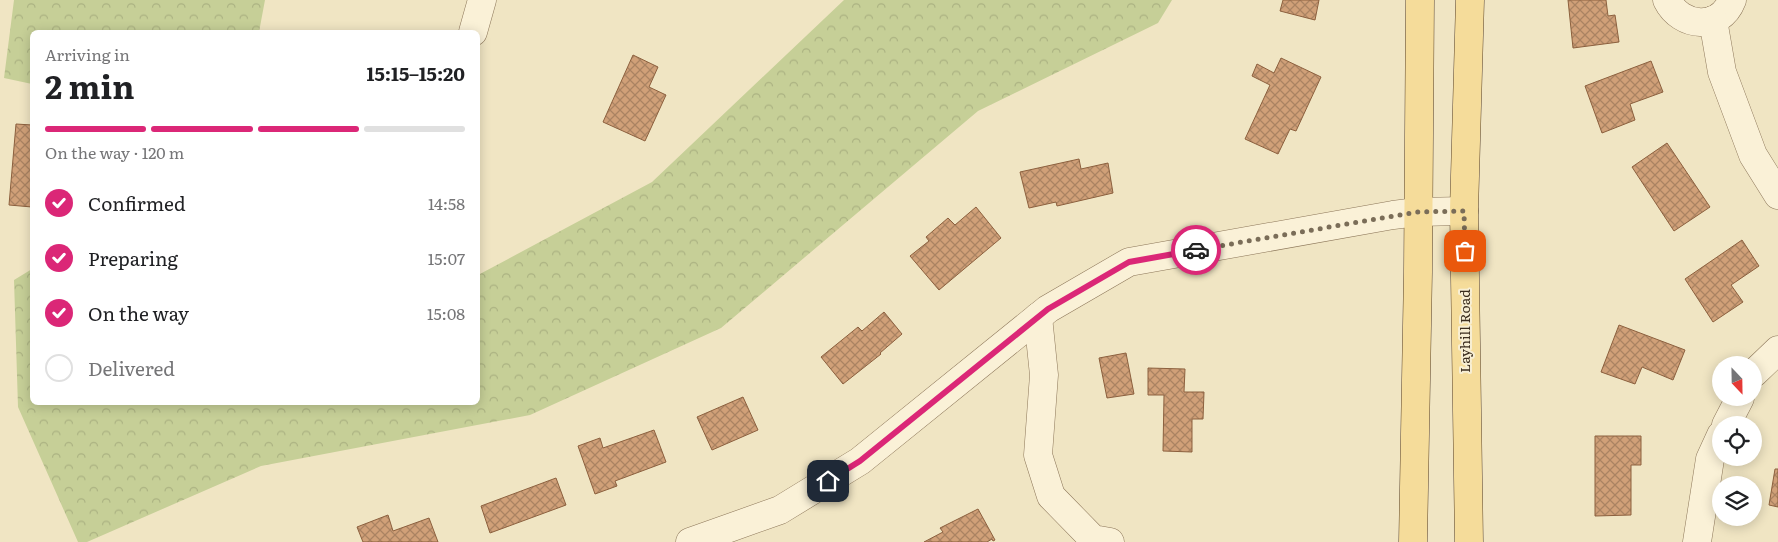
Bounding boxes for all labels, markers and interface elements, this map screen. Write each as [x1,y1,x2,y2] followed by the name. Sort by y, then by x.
[45,42,130,66] text: Arriving in
[367,59,465,87] text: 15:15–15:20
[45,61,134,109] text: 2 min
[45,140,184,164] text: On the way · 120 m
[45,189,73,217] icon: check
[88,189,186,217] text: Confirmed
[428,191,465,215] text: 14:58
[1171,225,1221,275] courier
[1444,230,1486,272] pin
[1182,236,1210,264] icon: car
[1451,237,1479,265] icon: bag
[45,244,73,272] icon: check
[88,244,178,272] text: Preparing
[428,246,465,270] text: 15:07
[1454,289,1474,373] street label: Layhill Road
[45,299,73,327] icon: check
[88,299,189,327] text: On the way
[427,301,465,325] text: 15:08
[88,354,175,382] text: Delivered
[1712,356,1762,406] north arrow
[1712,356,1762,526] map controls
[1712,416,1762,466] button: locate
[807,460,849,502] pin
[814,467,842,495] icon: home
[1712,476,1762,526] button: layers

